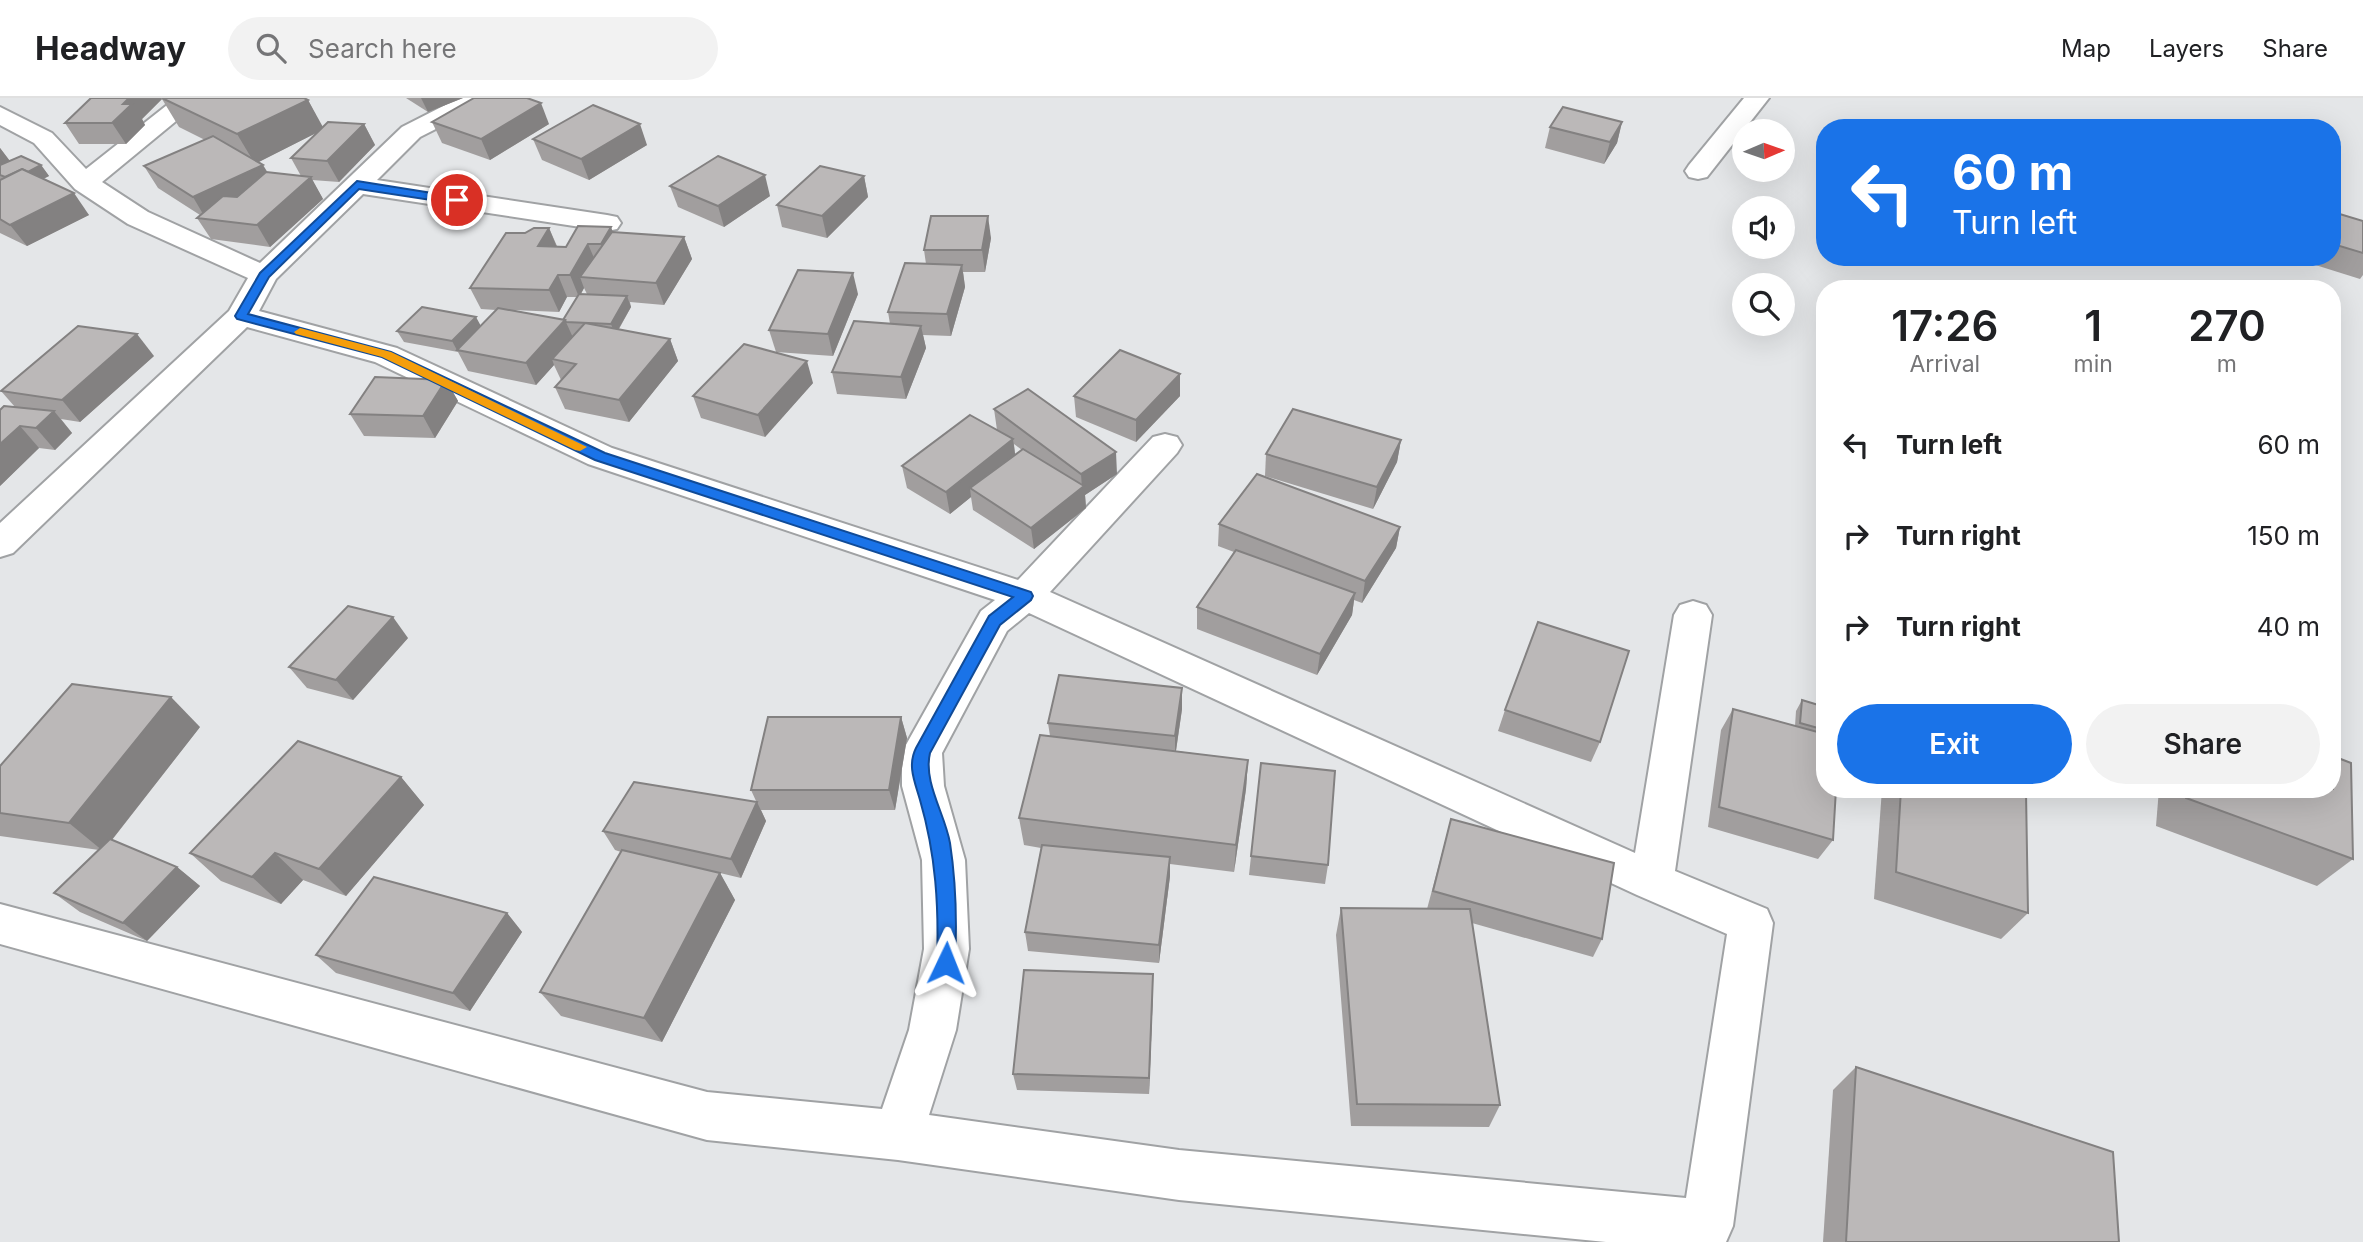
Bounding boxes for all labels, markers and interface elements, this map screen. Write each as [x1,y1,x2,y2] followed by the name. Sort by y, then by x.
[228,17,718,80] search box
[35,28,186,68] text: Headway
[252,29,290,67] icon: search
[308,33,457,64] text: Search here
[2061,34,2111,63] text: Map
[2149,34,2224,63] text: Layers
[2262,34,2328,63] text: Share
[1732,119,1796,182] north arrow
[1732,119,1795,336] map controls
[1952,143,2073,202] text: 60 m
[1837,147,1928,238] icon: left
[427,170,487,230] pin
[438,181,476,219] icon: arrive
[1732,196,1795,259] button: sound
[1952,203,2077,242] text: Turn left
[1732,273,1795,336] button: search
[1891,300,1998,351] text: 17:26
[2084,300,2102,351] text: 1
[2188,300,2266,351] text: 270
[1909,350,1980,378] text: Arrival
[2074,350,2113,378] text: min
[2217,350,2237,378] text: m
[1837,426,1875,464] icon: left
[1896,429,2002,460] text: Turn left
[2257,429,2320,460] text: 60 m
[1837,517,1875,555] icon: right
[1896,520,2021,551] text: Turn right
[2247,520,2320,551] text: 150 m
[1837,608,1875,646] icon: right
[1896,611,2021,642] text: Turn right
[2257,611,2320,642] text: 40 m
[1837,704,2072,784] button: Exit
[2086,704,2320,784] button: Share
[909,926,983,1000] position arrow

